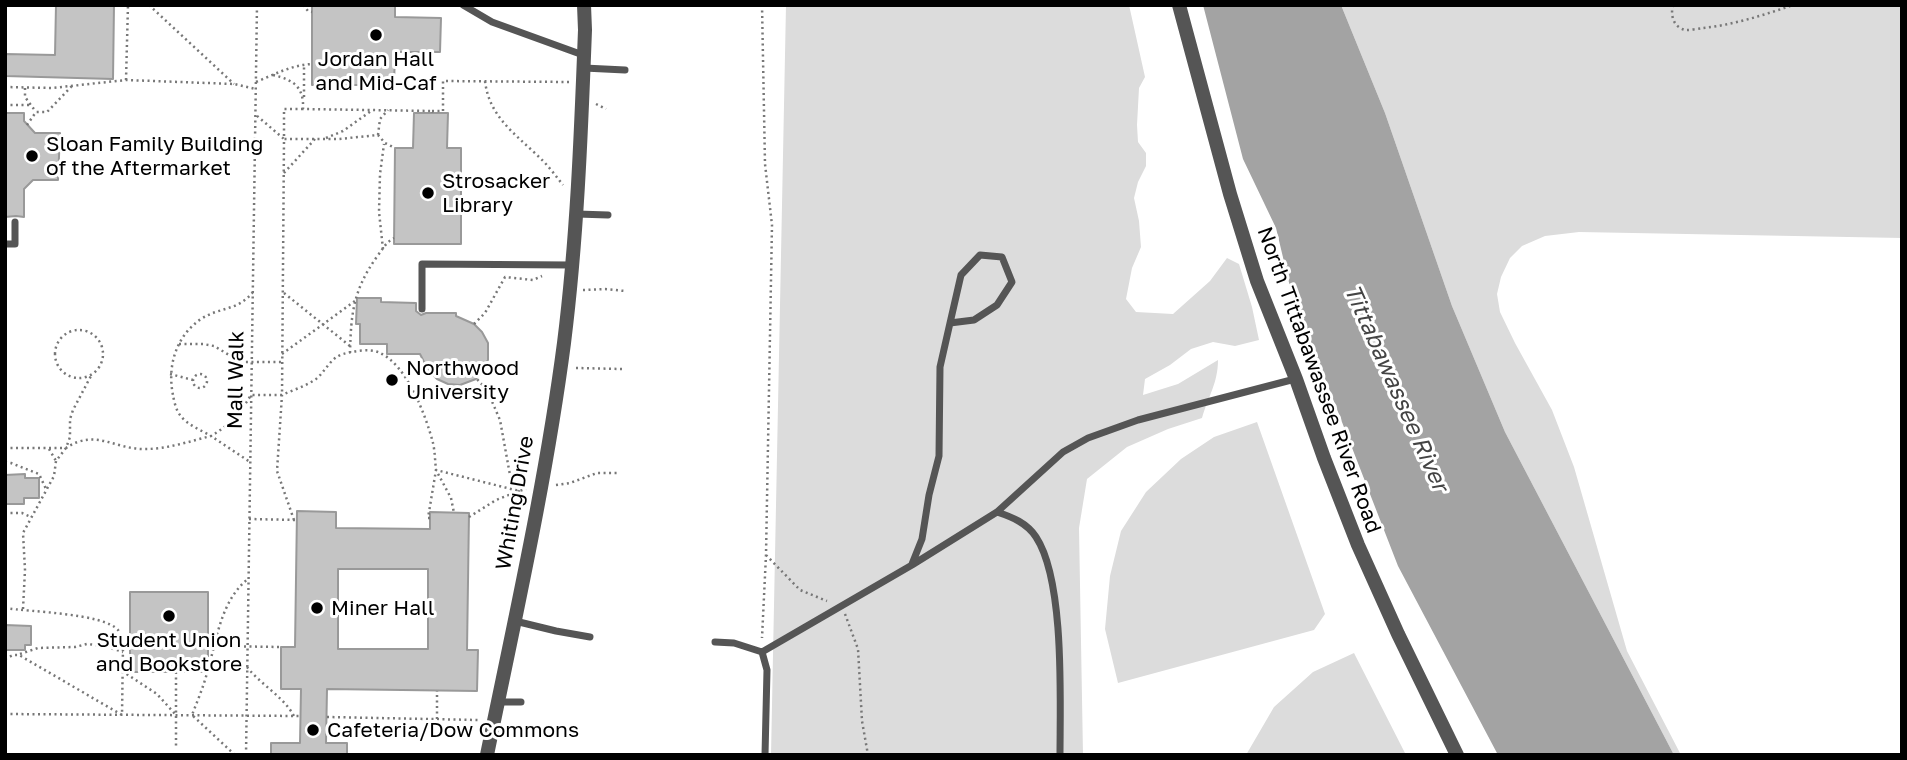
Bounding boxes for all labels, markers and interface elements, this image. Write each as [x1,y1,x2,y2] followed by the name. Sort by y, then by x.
[368,27,384,43] marker: Jordan Hall and Mid-Caf
[315,46,437,96] place label: Jordan Hall and Mid-Caf
[46,131,263,181] place label: Sloan Family Building of the Aftermarket
[24,148,40,164] marker: Sloan Family Building of the Aftermarket
[442,168,550,218] place label: Strosacker Library
[420,185,436,201] marker: Strosacker Library
[1252,223,1386,537] street label: North Tittabawassee River Road
[1338,281,1454,495] water label: Tittabawassee River
[223,331,249,429] street label: Mall Walk
[406,355,519,405] place label: Northwood University
[384,372,400,388] marker: Northwood University
[491,434,539,572] street label: Whiting Drive
[331,595,434,621] place label: Miner Hall
[309,600,325,616] marker: Miner Hall
[161,608,177,624] marker: Student Union and Bookstore
[96,627,242,677] place label: Student Union and Bookstore
[327,717,579,743] place label: Cafeteria/Dow Commons
[305,722,321,738] marker: Cafeteria/Dow Commons

